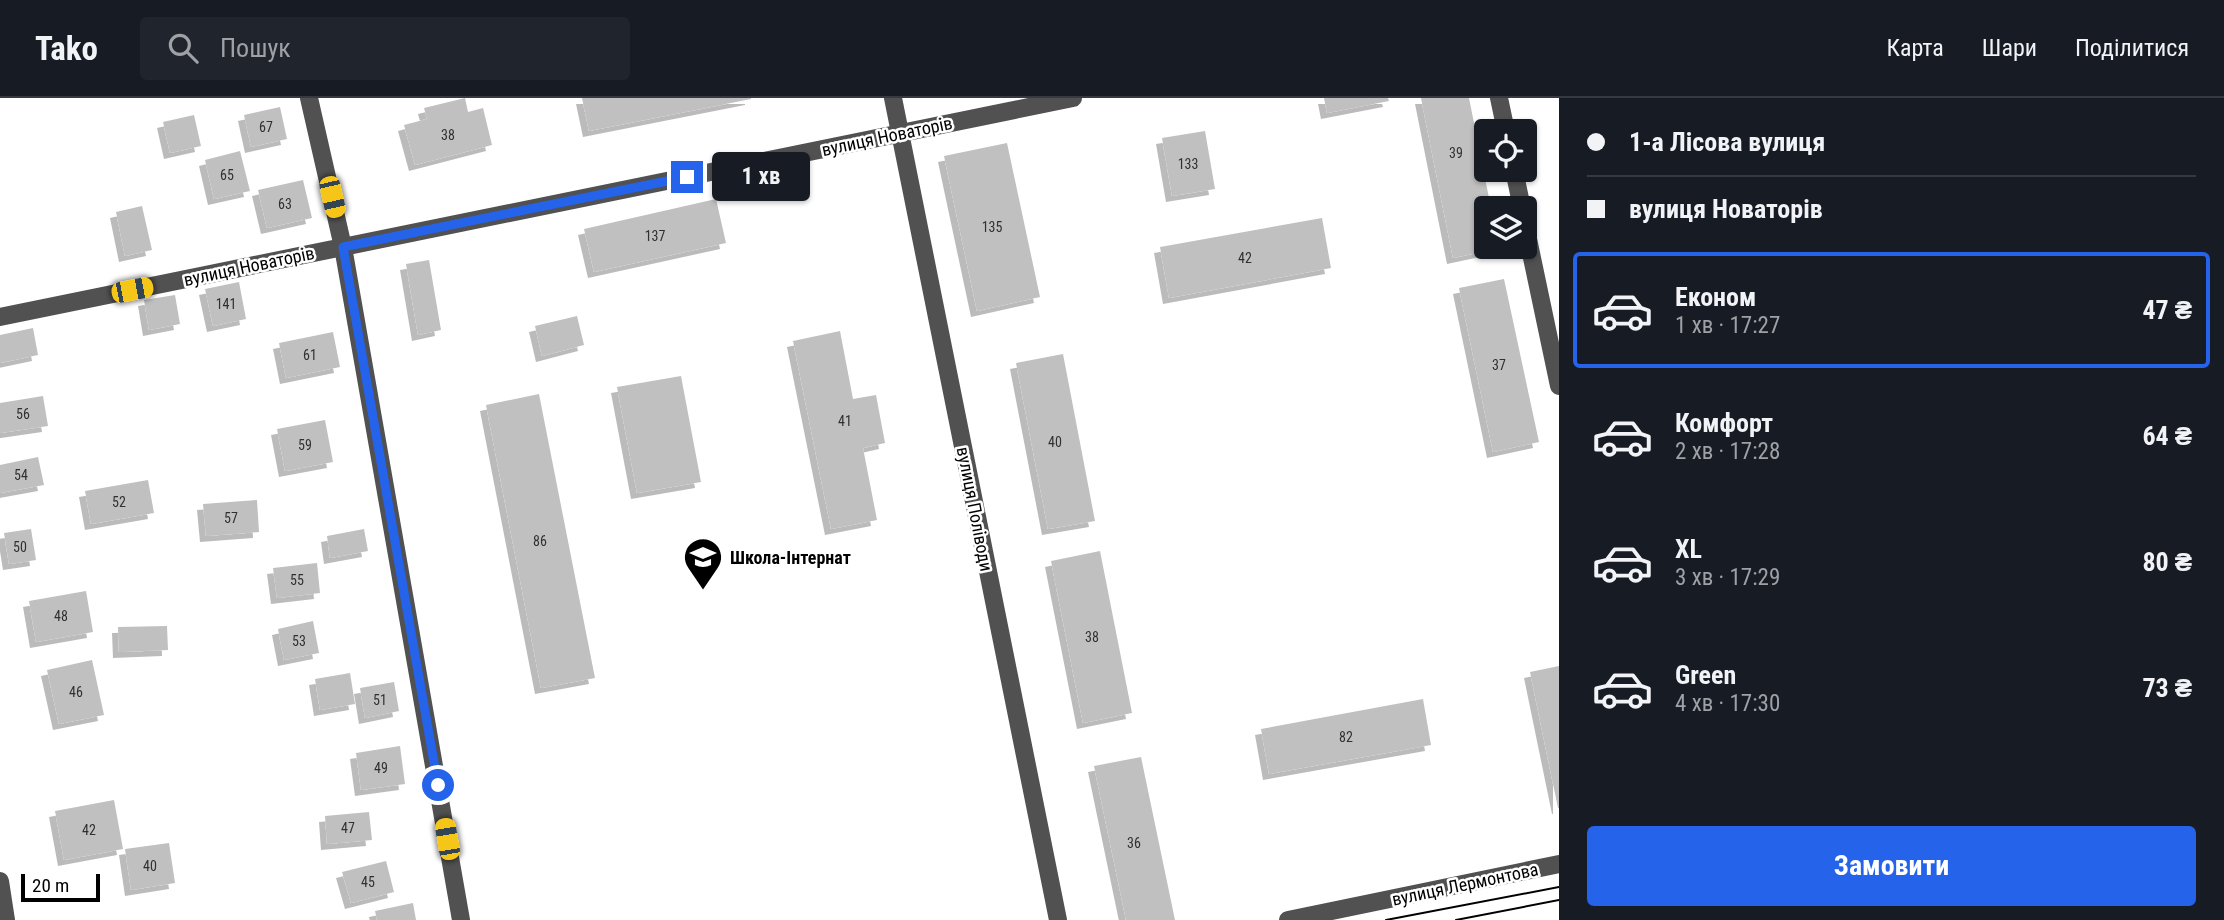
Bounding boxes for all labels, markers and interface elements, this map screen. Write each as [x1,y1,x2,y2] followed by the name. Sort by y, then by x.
[140,17,630,80] search box
[35,29,98,68] text: Tako
[164,29,202,67] icon: search
[220,33,291,63] text: Пошук
[1886,34,1944,62] text: Карта
[1982,34,2037,62] text: Шари
[2075,34,2189,62] text: Поділитися
[820,112,954,160] street label: вулиця Новаторів
[259,119,273,135] house number: 67
[1474,119,1537,259] map controls
[1474,119,1537,182] button: locate
[441,127,455,143] house number: 38
[1629,127,1825,157] text: 1-а Лісова вулиця
[1449,145,1463,161] house number: 39
[712,153,810,202] callout: 1 хв
[1178,156,1198,172] house number: 133
[671,161,703,193] route end
[742,163,780,190] text: 1 хв
[220,167,234,183] house number: 65
[318,174,347,220] car
[1629,194,1823,224] text: вулиця Новаторів
[278,196,292,212] house number: 63
[1474,196,1537,259] button: layers
[982,219,1002,235] house number: 135
[645,228,665,244] house number: 137
[182,242,316,290] street label: вулиця Новаторів
[1238,250,1252,266] house number: 42
[110,276,155,304] car
[1591,279,1654,342] icon: car
[1675,282,1756,312] text: Економ
[2142,295,2192,325] text: 47 ₴
[216,296,236,312] house number: 141
[1675,312,1780,339] text: 1 хв · 17:27
[303,347,317,363] house number: 61
[1492,357,1506,373] house number: 37
[1591,405,1654,468] icon: car
[16,406,30,422] house number: 56
[1675,408,1773,438] text: Комфорт
[838,413,852,429] house number: 41
[2142,421,2192,451] text: 64 ₴
[1048,434,1062,450] house number: 40
[298,437,312,453] house number: 59
[1675,438,1780,465] text: 2 хв · 17:28
[953,445,997,573] street label: вулиця Поліводи
[14,467,28,483] house number: 54
[112,494,126,510] house number: 52
[224,510,238,526] house number: 57
[1591,531,1654,594] icon: car
[533,533,547,549] house number: 86
[1675,534,1702,564] text: XL
[682,536,724,591] school or university icon: Школа-Інтернат
[13,539,27,555] house number: 50
[730,547,851,568] place label: Школа-Інтернат
[2142,547,2192,577] text: 80 ₴
[1675,564,1780,591] text: 3 хв · 17:29
[290,572,304,588] house number: 55
[54,608,68,624] house number: 48
[1085,629,1099,645] house number: 38
[292,633,306,649] house number: 53
[1591,657,1654,720] icon: car
[1675,660,1736,690] text: Green
[2142,673,2192,703] text: 73 ₴
[69,684,83,700] house number: 46
[1675,690,1780,717] text: 4 хв · 17:30
[373,692,387,708] house number: 51
[1339,729,1353,745] house number: 82
[374,760,388,776] house number: 49
[422,769,454,801] route start
[434,816,461,862] car
[341,820,355,836] house number: 47
[82,822,96,838] house number: 42
[1587,826,2196,906] button: Замовити
[1127,835,1141,851] house number: 36
[143,858,157,874] house number: 40
[1390,858,1540,910] street label: вулиця Лермонтова
[21,871,100,903] scale bar
[32,874,69,897] text: 20 m
[361,874,375,890] house number: 45

